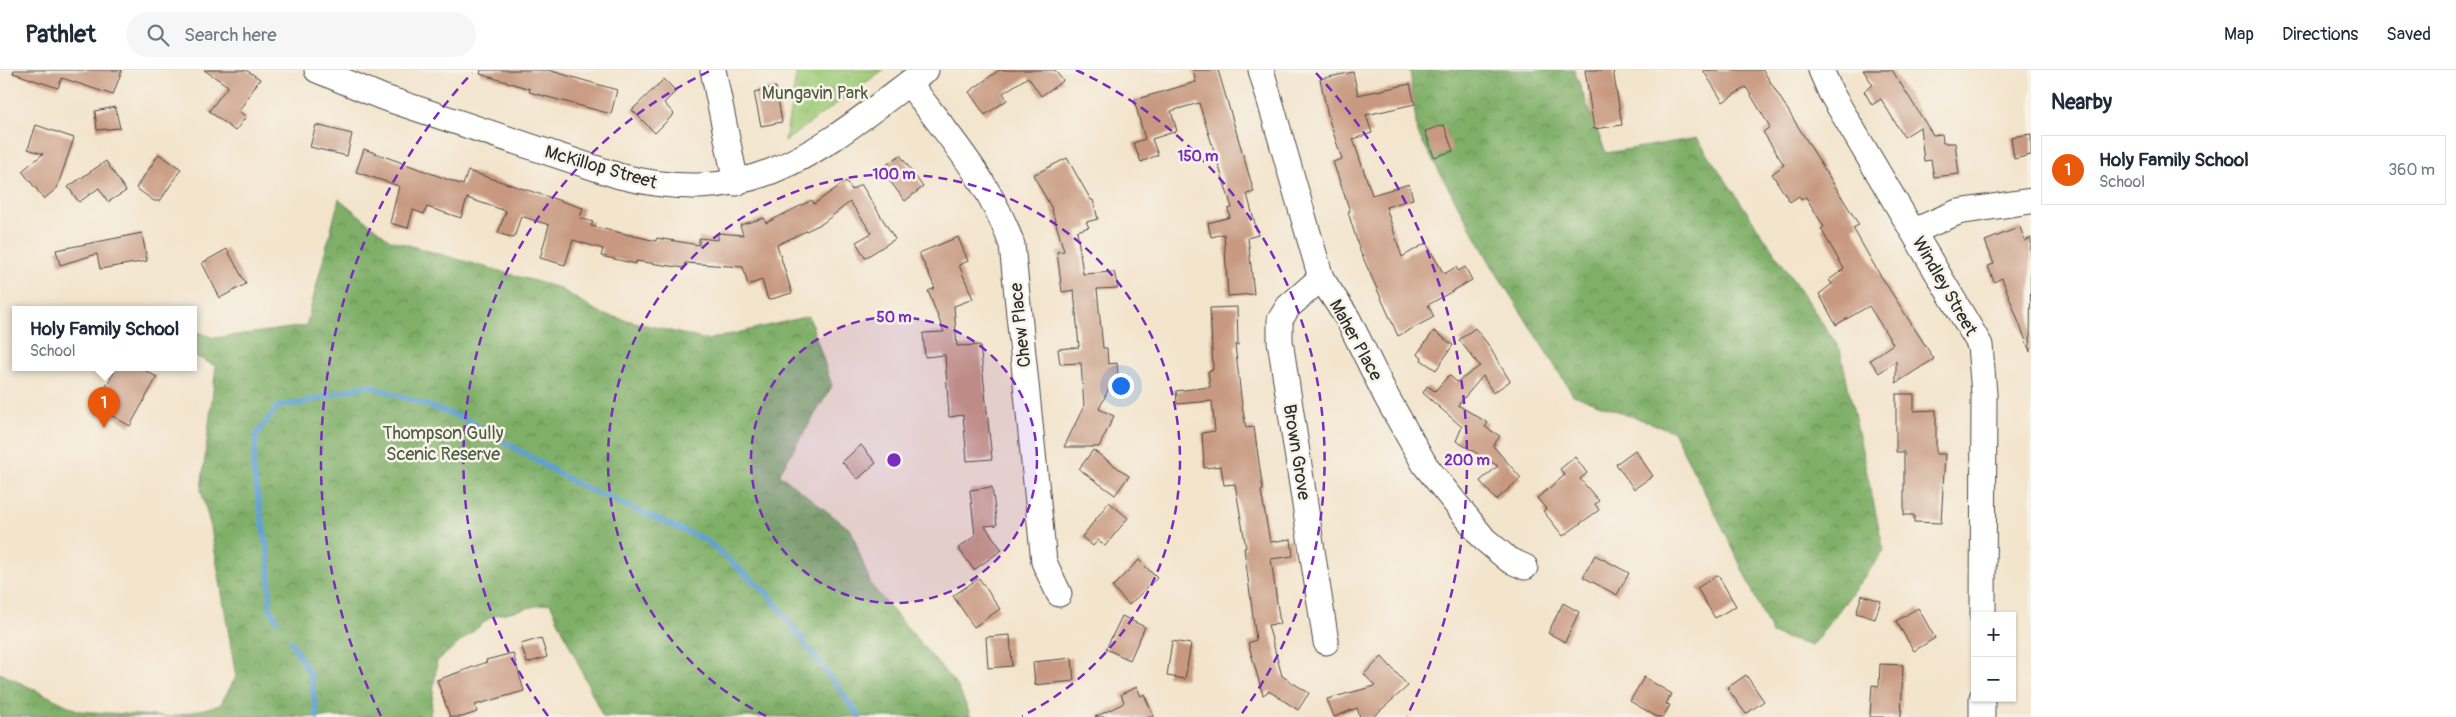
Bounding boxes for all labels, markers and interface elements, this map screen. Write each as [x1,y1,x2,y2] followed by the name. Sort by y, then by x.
[126,12,476,57] search box
[25,20,96,49] text: Pathlet
[144,21,172,49] icon: search
[184,23,277,47] text: Search here
[2224,23,2254,46] text: Map
[2282,23,2358,46] text: Directions
[2386,23,2431,46] text: Saved
[762,82,869,105] park label: Mungavin Park
[2051,89,2112,116] text: Nearby
[542,140,660,195] street label: McKillop Street
[1178,147,1218,166] text: 150 m
[2099,148,2249,172] text: Holy Family School
[2065,160,2071,180] text: 1
[2388,160,2435,180] text: 360 m
[873,165,915,184] text: 100 m
[2099,172,2145,192] text: School
[1907,232,1983,341] street label: Windley Street
[1005,281,1036,368] street label: Chew Place
[1324,295,1387,385] street label: Maher Place
[12,306,197,371] popup
[877,308,911,327] text: 50 m
[30,317,179,341] text: Holy Family School
[30,341,76,361] text: School
[1108,373,1134,399] your location
[88,387,120,428] pin: 1
[1278,403,1315,502] street label: Brown Grove
[383,422,504,466] park label: Thompson Gully Scenic Reserve
[885,451,903,469] centre of rings
[1444,451,1490,470] text: 200 m
[1971,612,2016,702] map controls
[1971,612,2016,657] button: +
[1971,657,2016,702] button: −

